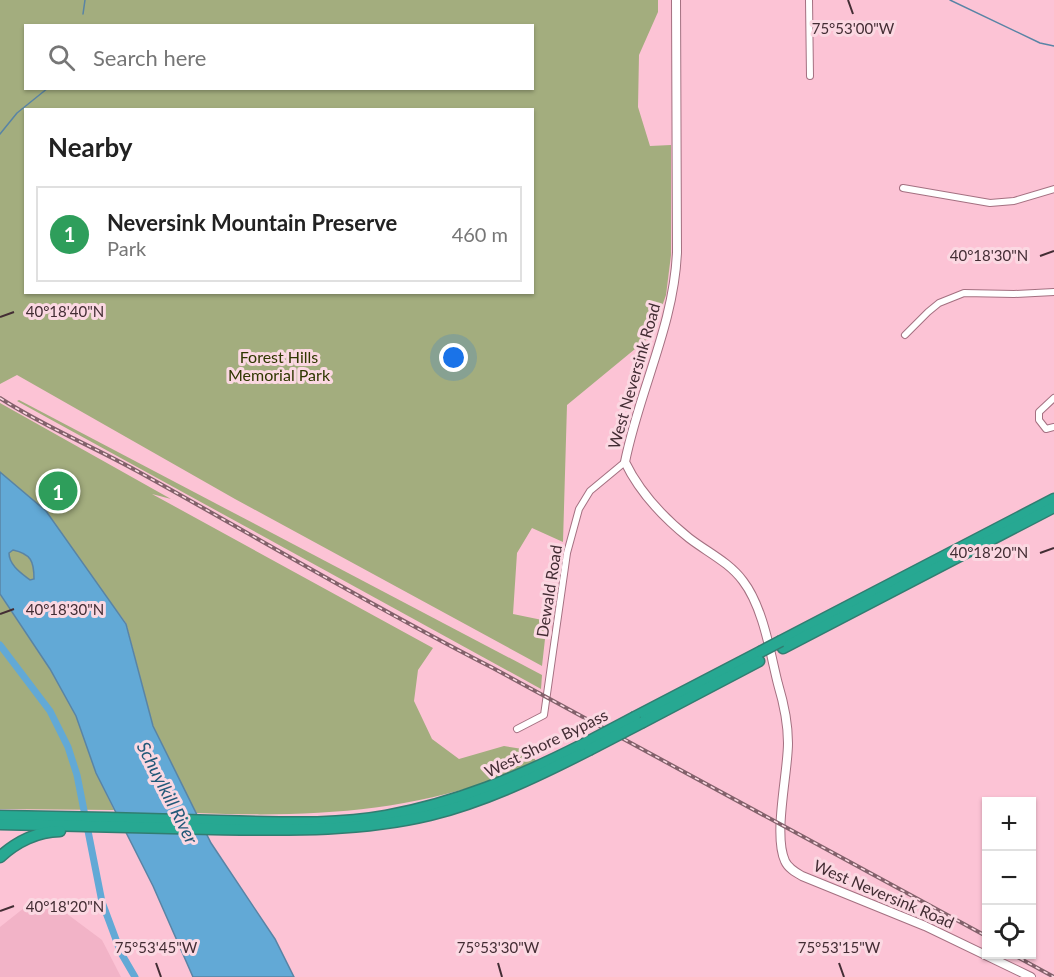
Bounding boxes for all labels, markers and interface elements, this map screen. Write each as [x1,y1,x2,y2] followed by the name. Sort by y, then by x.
[812,19,895,37] text: 75°53'00"W
[24,24,534,90] search box
[45,41,78,74] icon: search
[93,44,206,71] text: Search here
[48,131,133,163] text: Nearby
[107,209,397,236] text: Neversink Mountain Preserve
[64,222,75,246] text: 1
[452,222,508,246] text: 460 m
[107,236,146,260] text: Park
[950,246,1028,264] text: 40°18'30"N
[604,301,663,451] street label: West Neversink Road
[26,302,104,320] text: 40°18'40"N
[439,343,468,372] your location
[228,347,331,384] park label: Forest Hills Memorial Park
[38,468,78,514] pin: 1
[532,543,565,638] street label: Dewald Road
[950,543,1028,561] text: 40°18'20"N
[26,600,104,618] text: 40°18'30"N
[481,704,611,781] street label: West Shore Bypass
[133,738,203,848] water label: Schuylkill River
[982,797,1036,959] map controls
[982,797,1036,851] button: +
[982,851,1036,905] button: −
[811,855,957,932] street label: West Neversink Road
[26,897,104,915] text: 40°18'20"N
[982,905,1036,959] button: locate
[115,938,198,956] text: 75°53'45"W
[457,938,540,956] text: 75°53'30"W
[798,938,881,956] text: 75°53'15"W

